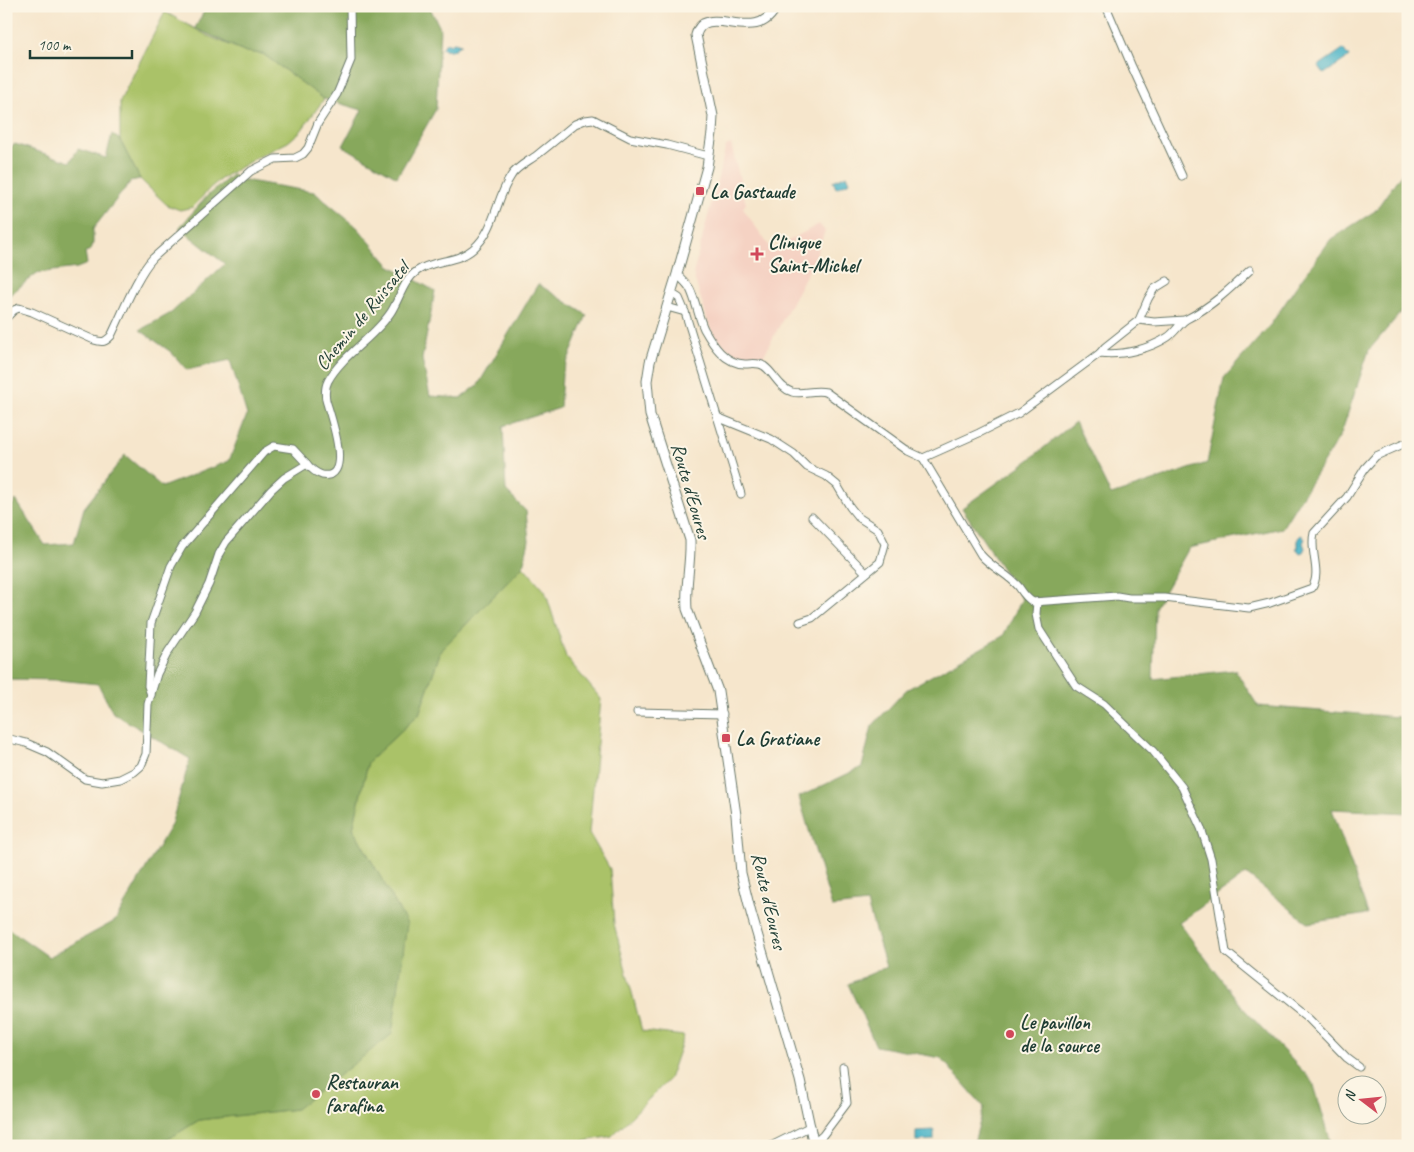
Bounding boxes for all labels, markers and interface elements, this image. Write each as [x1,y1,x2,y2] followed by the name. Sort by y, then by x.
[30,28,132,60] scale bar
[38,36,72,55] text: 100 m
[710,179,796,204] place label: La Gastaude
[694,185,706,197] marker: La Gastaude
[768,230,862,278] place label: Clinique Saint-Michel
[750,247,764,261] marker: Clinique Saint-Michel
[309,254,417,375] street label: Chemin de Ruissatel
[665,440,717,544] street label: Route d'Eoures
[736,726,820,751] place label: La Gratiane
[720,732,732,744] marker: La Gratiane
[746,850,793,954] street label: Route d'Eoures
[1020,1010,1100,1058] place label: Le pavillon de la source
[1004,1028,1016,1040] marker: Le pavillon de la source
[326,1070,399,1118] place label: Restauran farafina
[1336,1074,1386,1124] north arrow
[310,1088,322,1100] marker: Restauran farafina
[1341,1088,1360,1103] text: N

